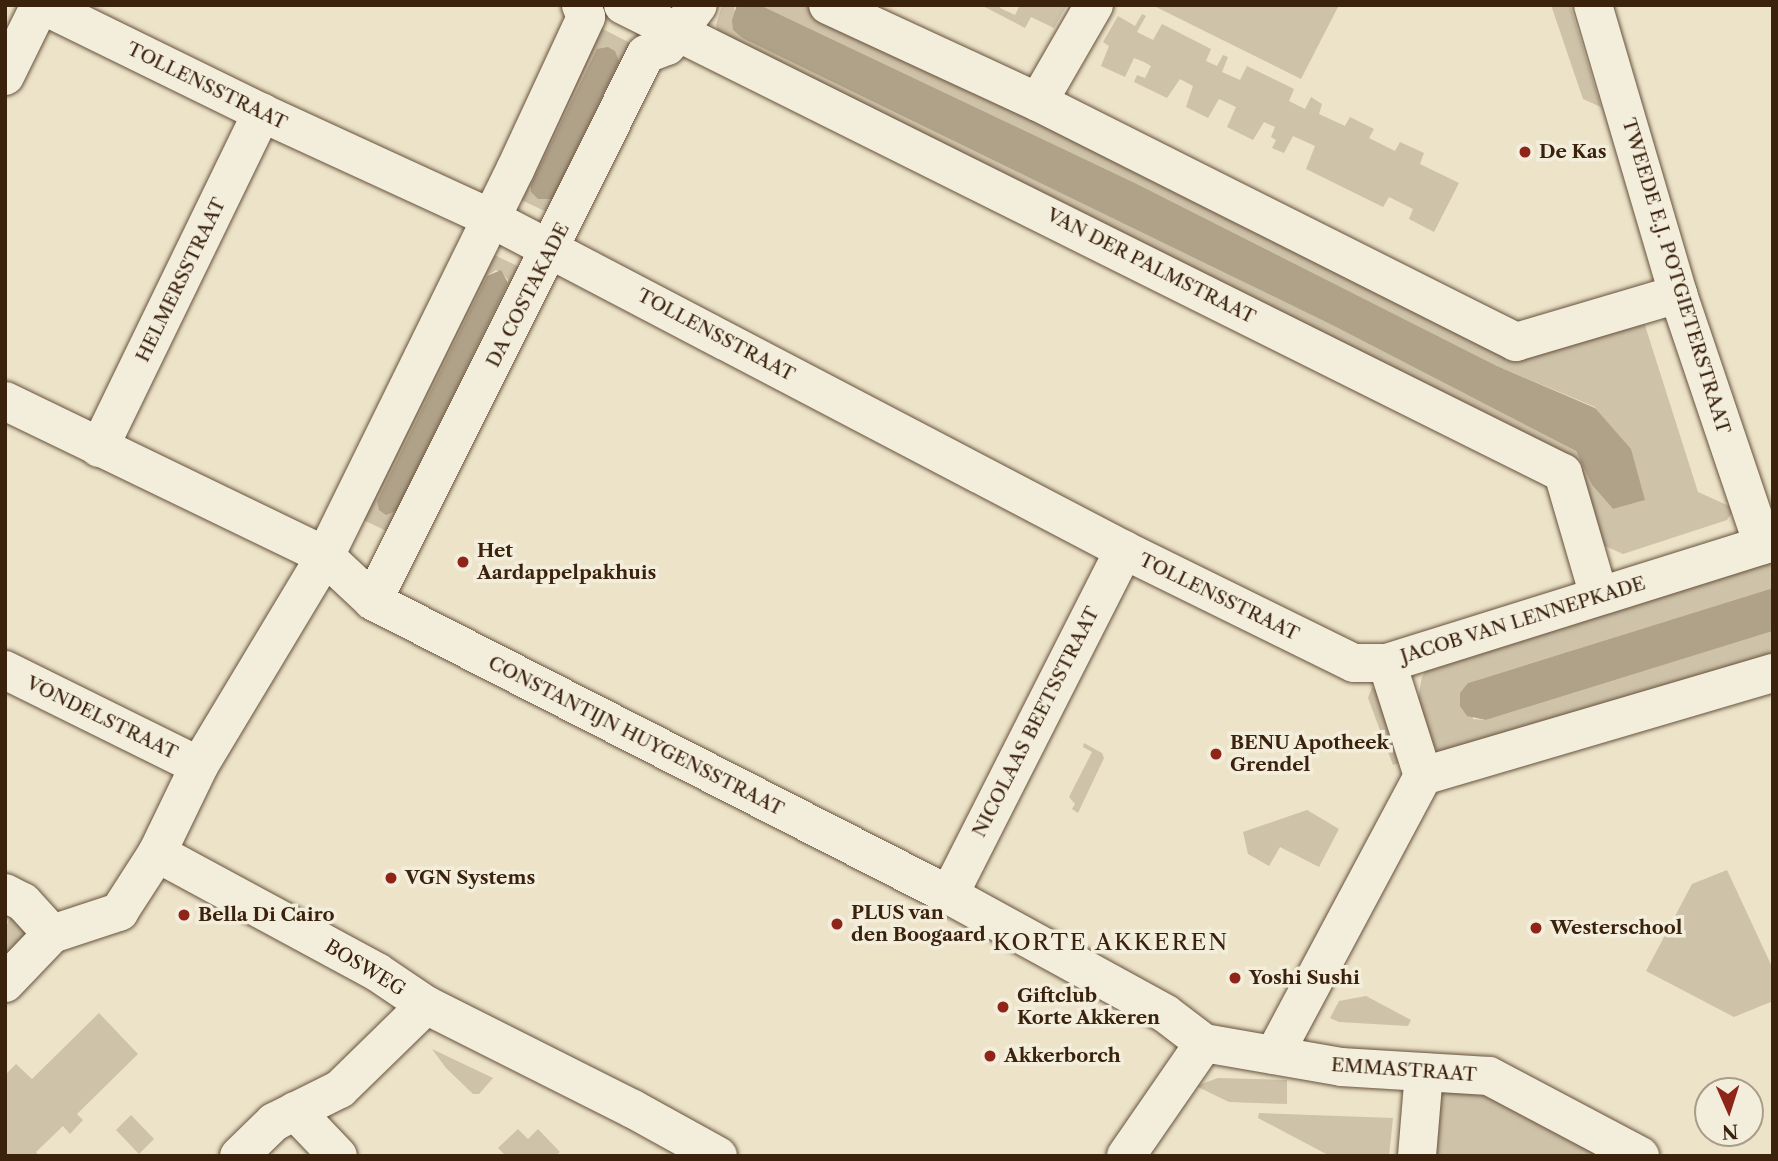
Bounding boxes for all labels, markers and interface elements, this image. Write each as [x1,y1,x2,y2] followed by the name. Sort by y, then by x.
[123,37,291,135] street label: TOLLENSSTRAAT
[1617,115,1735,437] street label: TWEEDE E.J. POTGIETERSTRAAT
[1539,141,1607,163] place label: De Kas
[1517,144,1533,160] marker: De Kas
[131,194,231,366] street label: HELMERSSTRAAT
[1042,203,1260,329] street label: VAN DER PALMSTRAAT
[482,219,574,371] street label: DA COSTAKADE
[633,284,799,386] street label: TOLLENSSTRAAT
[477,540,656,584] place label: Het Aardappelpakhuis
[1135,548,1303,646] street label: TOLLENSSTRAAT
[455,554,471,570] marker: Het Aardappelpakhuis
[1397,572,1649,668] street label: JACOB VAN LENNEPKADE
[968,603,1104,841] street label: NICOLAAS BEETSSTRAAT
[484,651,788,821] street label: CONSTANTIJN HUYGENSSTRAAT
[23,671,181,765] street label: VONDELSTRAAT
[1230,732,1390,776] place label: BENU Apotheek Grendel
[1208,746,1224,762] marker: BENU Apotheek Grendel
[405,867,535,889] place label: VGN Systems
[383,870,399,886] marker: VGN Systems
[851,902,986,946] place label: PLUS van den Boogaard
[198,904,335,926] place label: Bella Di Cairo
[176,907,192,923] marker: Bella Di Cairo
[829,916,845,932] marker: PLUS van den Boogaard
[1550,917,1683,939] place label: Westerschool
[1528,920,1544,936] marker: Westerschool
[994,928,1228,956] district label: KORTE AKKEREN
[321,935,409,1001] street label: BOSWEG
[1249,967,1360,989] place label: Yoshi Sushi
[1227,970,1243,986] marker: Yoshi Sushi
[1017,985,1161,1029] place label: Giftclub Korte Akkeren
[995,999,1011,1015] marker: Giftclub Korte Akkeren
[1004,1045,1121,1067] place label: Akkerborch
[982,1048,998,1064] marker: Akkerborch
[1330,1054,1478,1086] street label: EMMASTRAAT
[1694,1077,1764,1147] north arrow
[1721,1120,1739,1143] text: N

